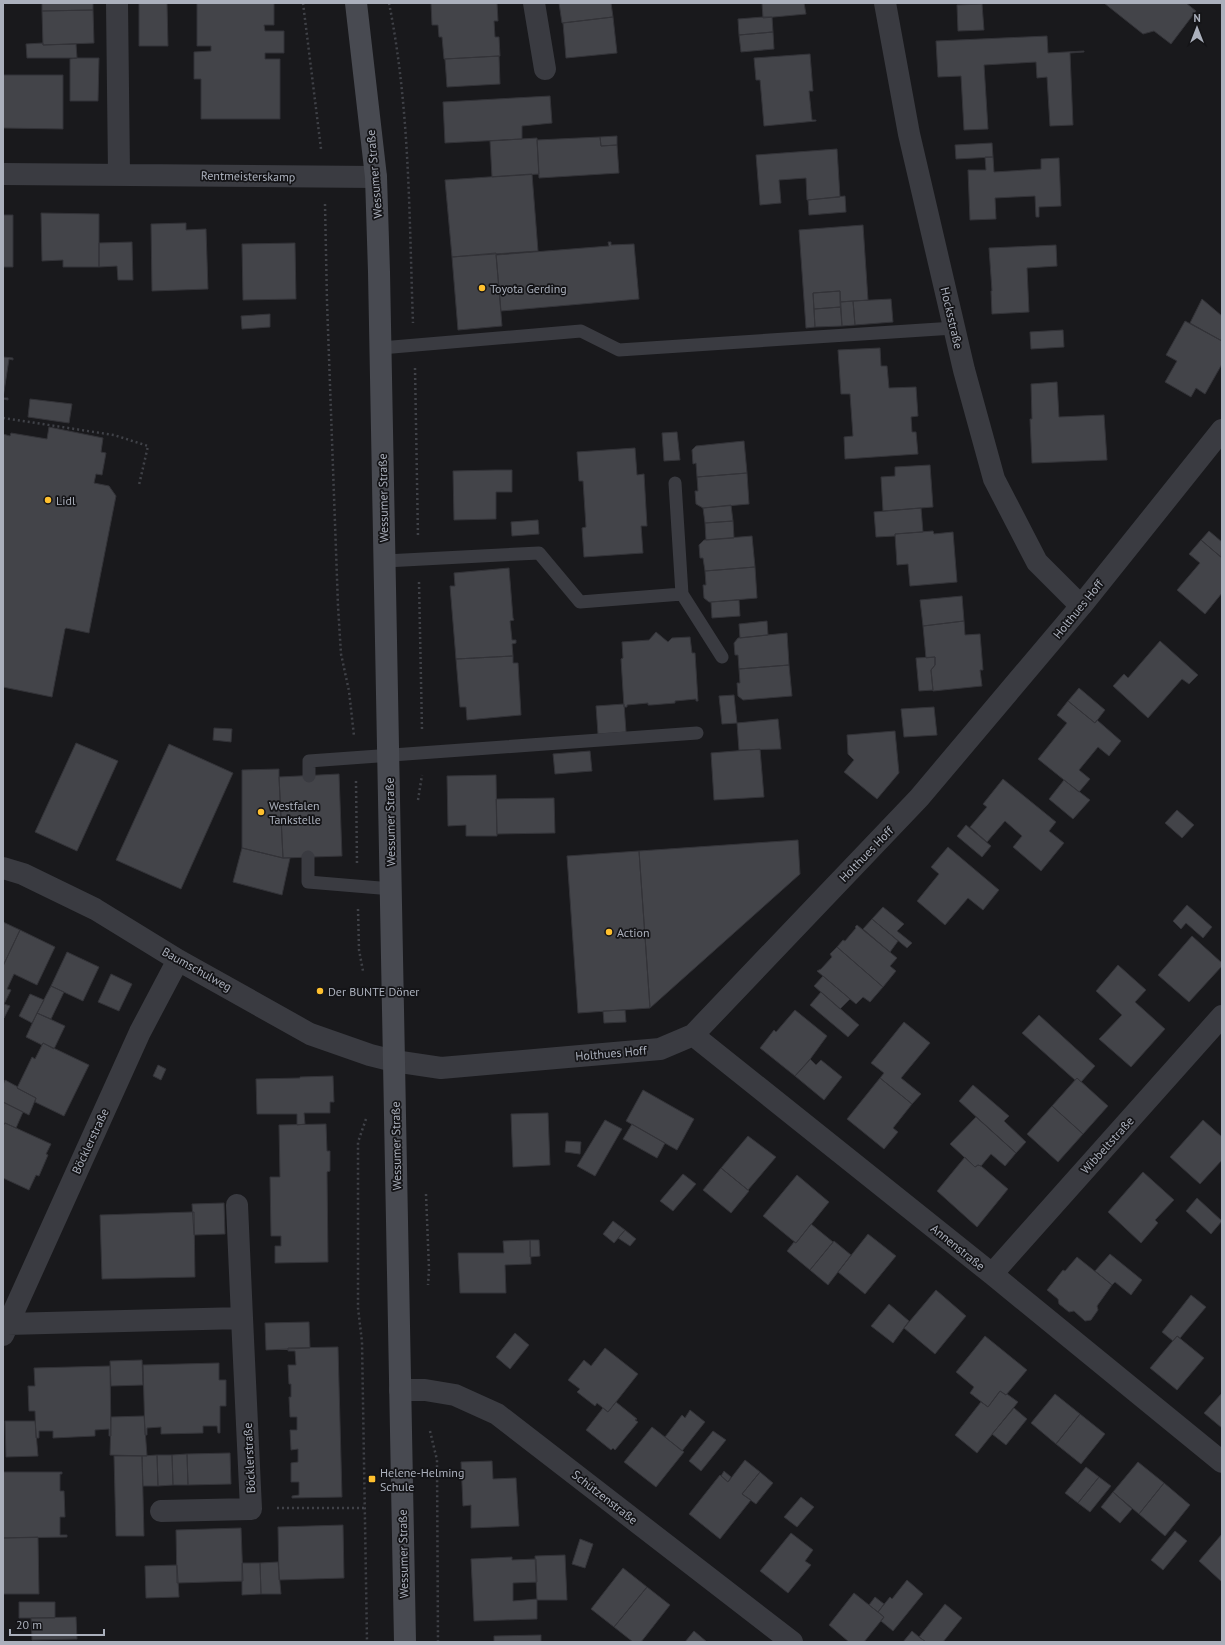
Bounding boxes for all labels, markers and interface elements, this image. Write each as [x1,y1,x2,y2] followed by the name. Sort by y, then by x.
[1177,8,1217,48] north arrow
[1193,11,1201,25] text: N
[363,129,385,219] street label: Wessumer Straße
[201,168,295,184] street label: Rentmeisterskamp
[490,281,567,296] place label: Toyota Gerding
[477,283,487,293] marker: Toyota Gerding
[938,286,966,350] street label: Hocksstraße
[375,453,391,543] street label: Wessumer Straße
[56,493,76,508] place label: Lidl
[43,495,53,505] marker: Lidl
[1050,576,1107,641] street label: Holthues Hoff
[382,777,398,867] street label: Wessumer Straße
[269,798,321,827] place label: Westfalen Tankstelle
[256,807,266,817] marker: Westfalen Tankstelle
[836,822,897,885] street label: Holthues Hoff
[617,925,650,940] place label: Action
[604,927,614,937] marker: Action
[160,944,234,994] street label: Baumschulweg
[328,984,419,999] place label: Der BUNTE Döner
[315,986,325,996] marker: Der BUNTE Döner
[575,1042,648,1064] street label: Holthues Hoff
[388,1101,404,1191] street label: Wessumer Straße
[68,1106,112,1176] street label: Böcklerstraße
[1077,1113,1137,1177] street label: Wibbeltstraße
[928,1221,988,1273] street label: Annenstraße
[240,1422,258,1494] street label: Böcklerstraße
[380,1465,464,1494] place label: Helene-Helming Schule
[569,1467,641,1527] street label: Schützenstraße
[367,1474,377,1484] marker: Helene-Helming Schule
[395,1509,411,1599] street label: Wessumer Straße
[10,1611,104,1637] scale bar
[16,1617,42,1632] text: 20 m

